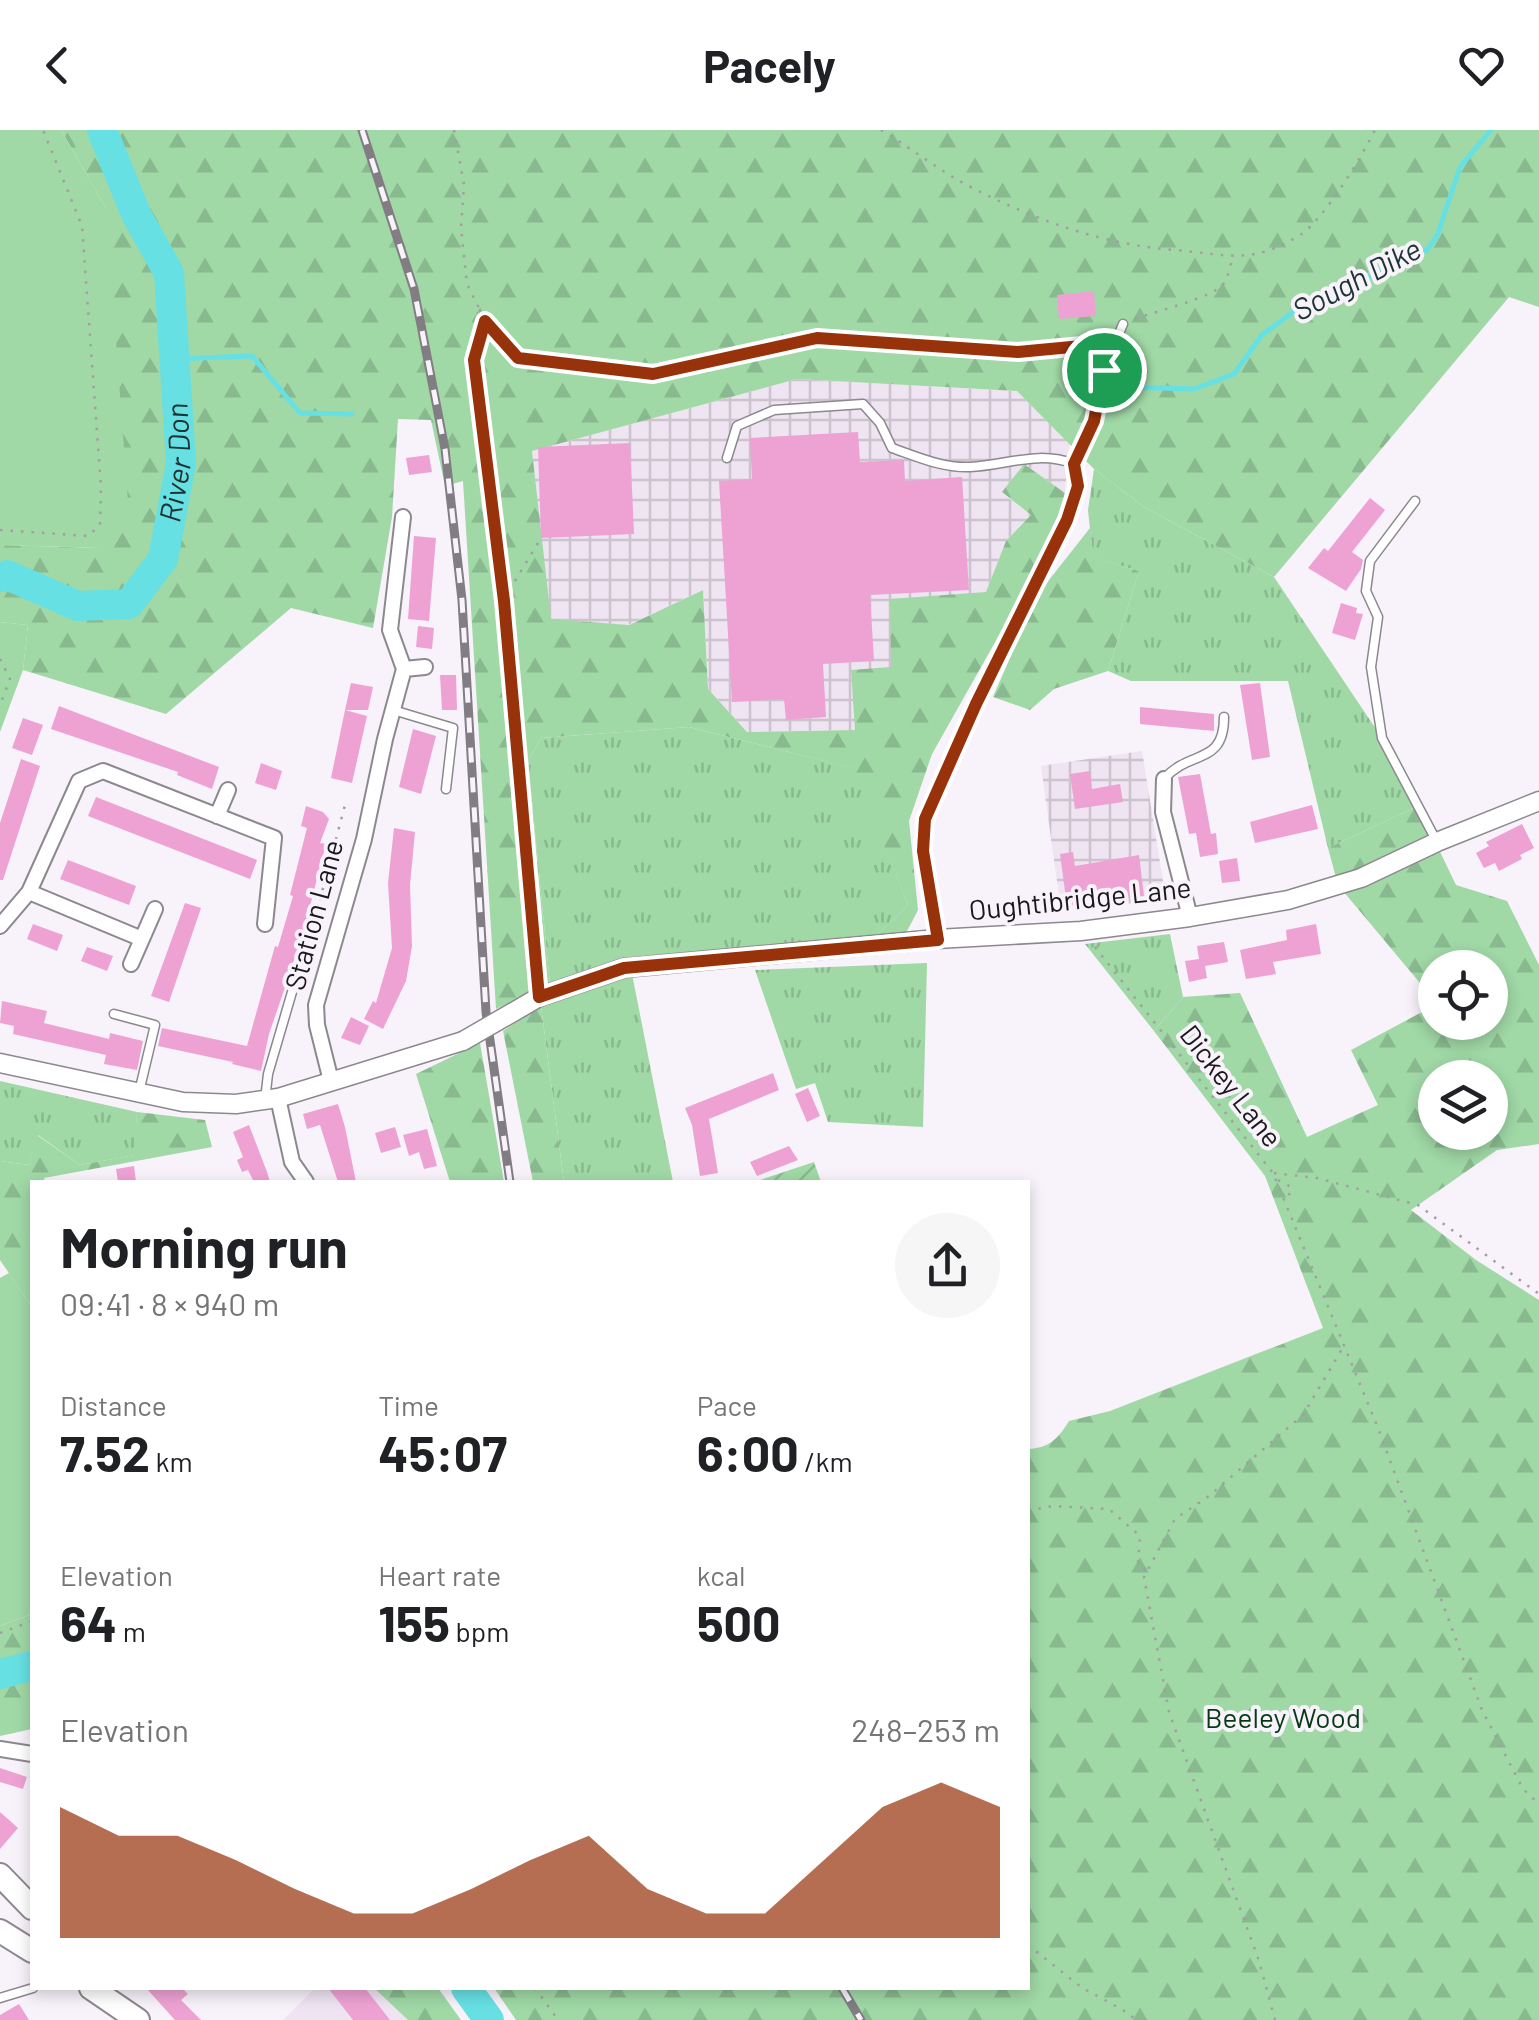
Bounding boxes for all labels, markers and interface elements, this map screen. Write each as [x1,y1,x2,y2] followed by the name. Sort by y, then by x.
[30,38,85,93] icon: back
[703,38,836,92] text: Pacely
[1454,38,1509,93] icon: heart
[1286,229,1427,327] water label: Sough Dike
[1062,328,1147,413] pin
[1077,343,1132,398] icon: arrive
[150,402,198,525] water label: River Don
[277,836,349,994] street label: Station Lane
[967,869,1193,927] street label: Oughtibridge Lane
[1418,950,1508,1150] map controls
[1418,950,1508,1040] button: locate
[1174,1018,1290,1153] street label: Dickey Lane
[1418,1060,1508,1150] button: layers
[60,1213,348,1279] text: Morning run
[895,1213,1000,1318] button: share
[60,1284,279,1322] text: 09:41 · 8 × 940 m
[60,1388,167,1422] text: Distance
[378,1388,439,1422] text: Time
[697,1388,757,1422] text: Pace
[60,1422,150,1482] text: 7.52
[378,1422,507,1482] text: 45:07
[697,1422,799,1482] text: 6:00
[150,1444,193,1478] text: km
[799,1444,853,1478] text: /km
[60,1558,173,1592] text: Elevation
[378,1558,501,1592] text: Heart rate
[697,1558,745,1592] text: kcal
[60,1592,117,1652] text: 64
[378,1592,450,1652] text: 155
[697,1592,781,1652] text: 500
[117,1614,146,1648] text: m
[450,1614,509,1648] text: bpm
[1205,1700,1361,1734] park label: Beeley Wood
[60,1710,189,1748] text: Elevation
[851,1710,1000,1748] text: 248–253 m

